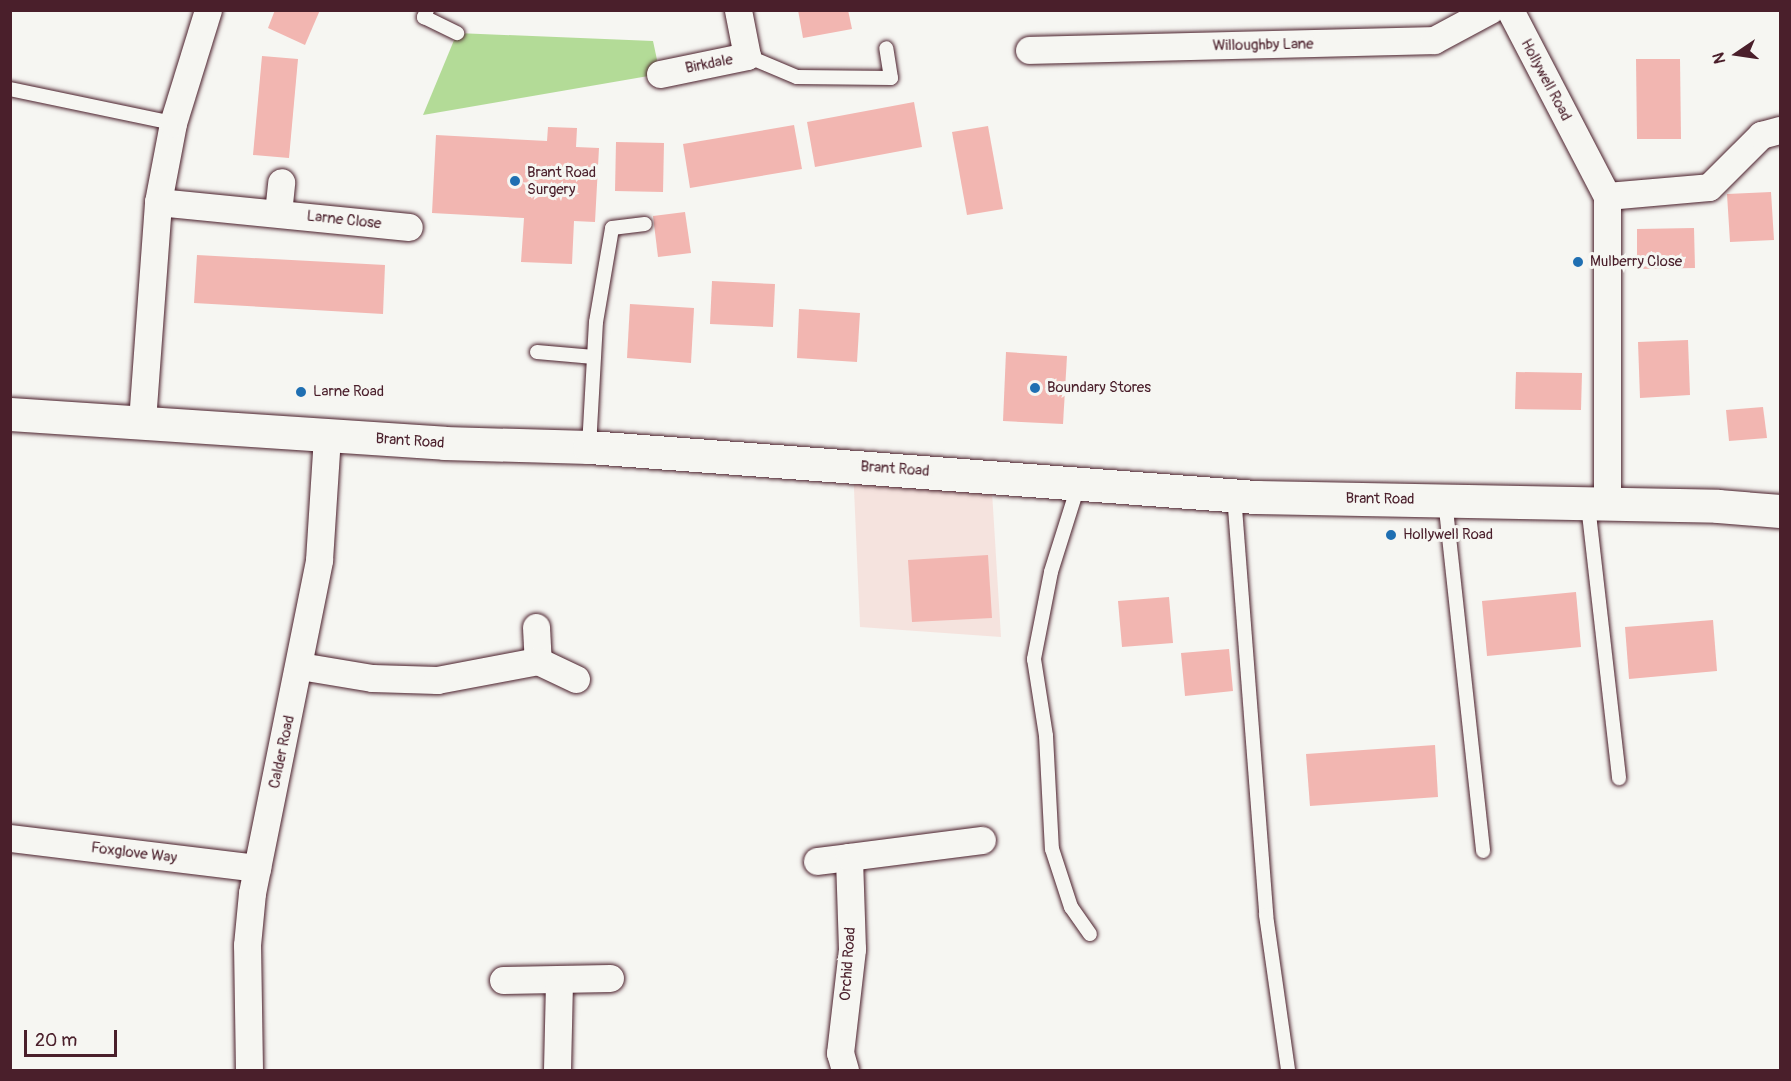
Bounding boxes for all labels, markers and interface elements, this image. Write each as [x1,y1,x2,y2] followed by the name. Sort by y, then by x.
[1707,24,1767,84] north arrow
[1212,35,1314,55] street label: Willoughby Lane
[1517,36,1575,124] street label: Hollywell Road
[684,51,734,77] street label: Birkdale
[1709,51,1730,66] text: N
[527,163,596,198] place label: Brant Road Surgery
[508,174,522,188] marker: Brant Road Surgery
[306,207,382,233] street label: Larne Close
[1590,253,1682,271] place label: Mulberry Close
[1571,255,1585,269] marker: Mulberry Close
[1047,379,1151,397] place label: Boundary Stores
[1028,381,1042,395] marker: Boundary Stores
[313,383,384,401] place label: Larne Road
[294,385,308,399] marker: Larne Road
[375,430,445,452] street label: Brant Road
[860,458,930,480] street label: Brant Road
[1345,489,1415,509] street label: Brant Road
[1403,526,1493,544] place label: Hollywell Road
[1384,528,1398,542] marker: Hollywell Road
[265,714,299,790] street label: Calder Road
[90,839,178,867] street label: Foxglove Way
[836,926,860,1002] street label: Orchid Road
[27,1018,120,1056] scale bar
[35,1029,77,1052] text: 20 m

